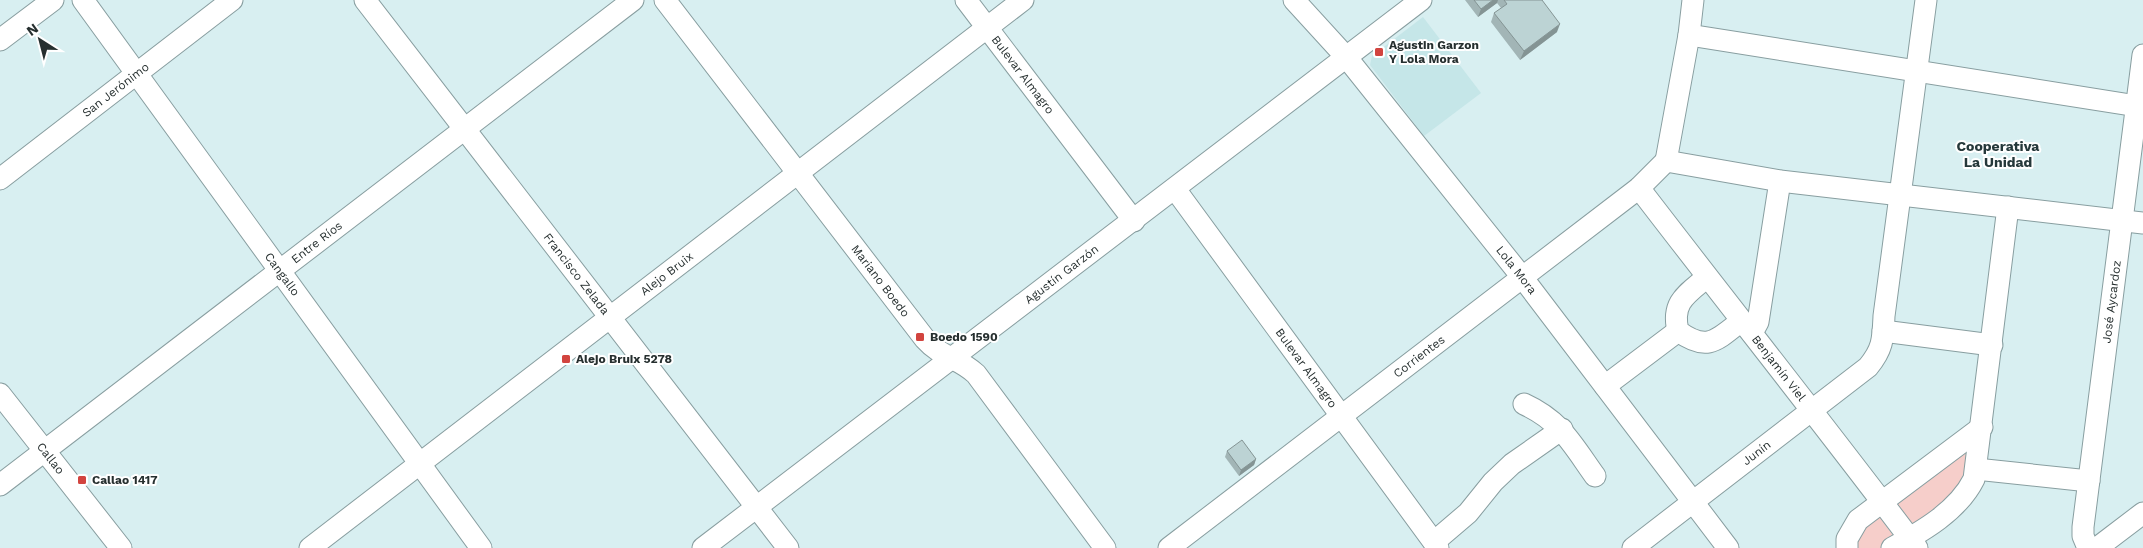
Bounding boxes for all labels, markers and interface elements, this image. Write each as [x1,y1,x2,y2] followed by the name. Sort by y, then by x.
[15,15,65,65] north arrow
[23,20,41,39] text: N
[989,33,1057,117] street label: Bulevar Almagro
[1389,38,1479,66] place label: Agustin Garzon Y Lola Mora
[1373,46,1385,58] marker: Agustin Garzon Y Lola Mora
[79,60,152,120] street label: San Jerónimo
[1957,138,2040,170] district label: Cooperativa La Unidad
[288,218,345,266] street label: Entre Ríos
[541,230,612,318] street label: Francisco Zelada
[848,242,913,320] street label: Mariano Boedo
[1022,242,1101,307] street label: Agustín Garzón
[1493,243,1540,297] street label: Lola Mora
[638,249,696,298] street label: Alejo Bruix
[262,250,303,299] street label: Cangallo
[2099,259,2124,344] street label: José Aycardoz
[1272,326,1340,411] street label: Bulevar Almagro
[930,330,998,344] place label: Boedo 1590
[914,331,926,343] marker: Boedo 1590
[1391,332,1448,381] street label: Corrientes
[1749,332,1809,404] street label: Benjamín Viel
[576,352,672,366] place label: Alejo Bruix 5278
[560,353,572,365] marker: Alejo Bruix 5278
[1740,437,1774,468] street label: Junín
[34,440,67,477] street label: Callao
[92,473,158,487] place label: Callao 1417
[76,474,88,486] marker: Callao 1417

